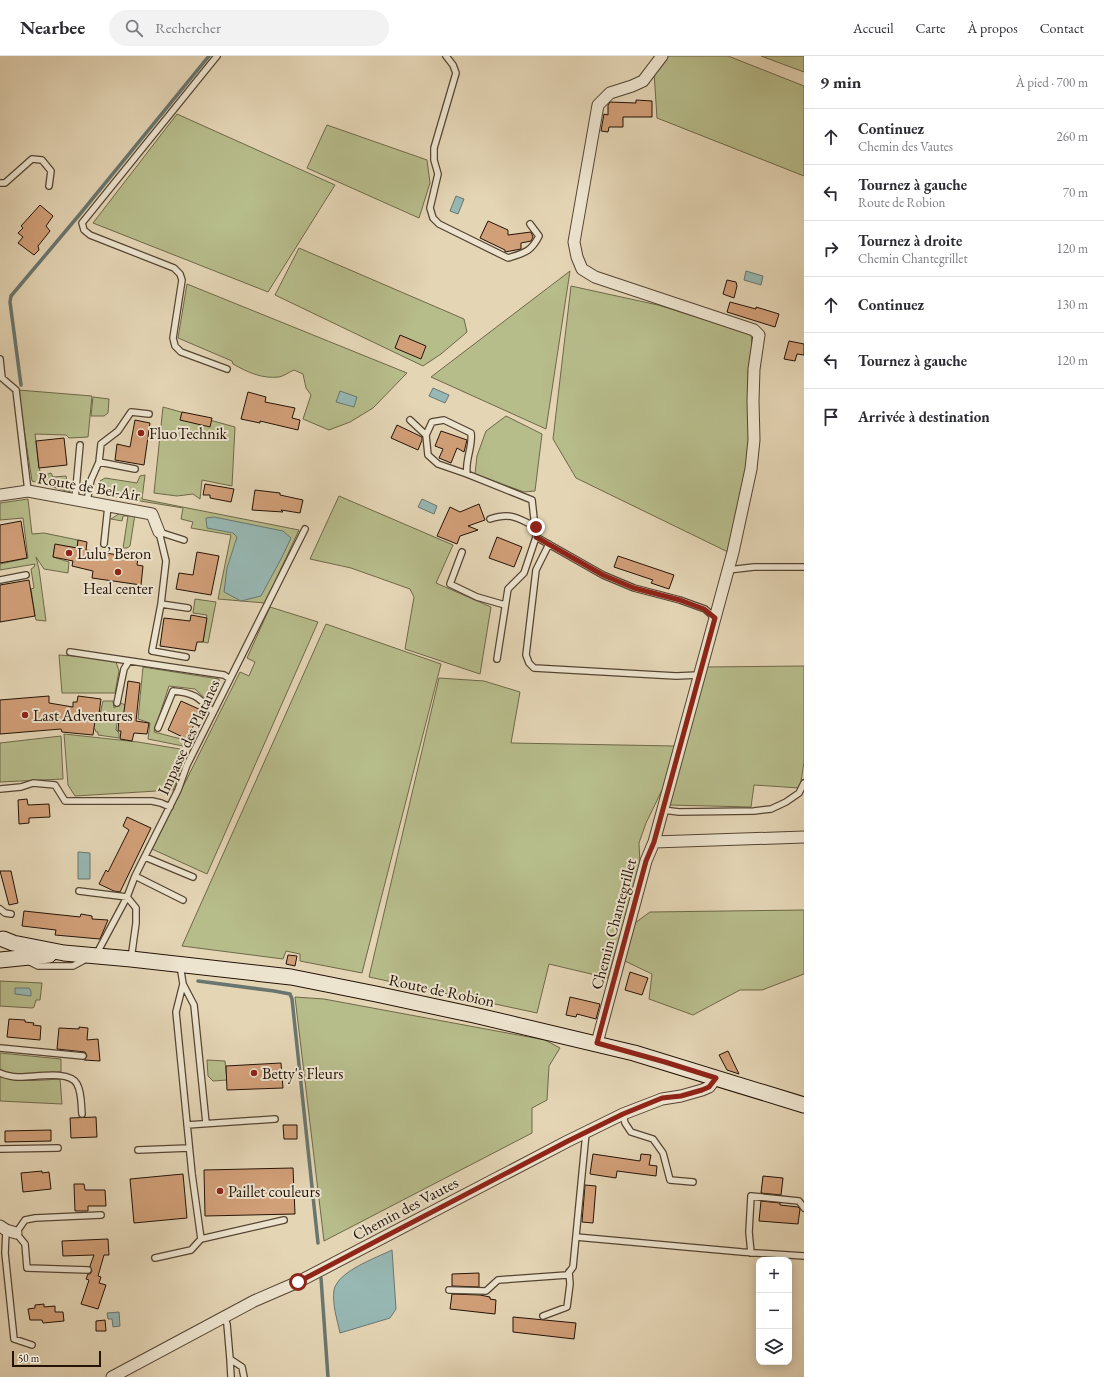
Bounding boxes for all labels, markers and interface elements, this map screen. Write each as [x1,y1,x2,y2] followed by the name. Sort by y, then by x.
[109,10,389,46] search box
[20,15,85,40] text: Nearbee
[123,17,145,39] icon: search
[155,18,221,37] text: Rechercher
[853,19,894,37] text: Accueil
[916,19,946,37] text: Carte
[968,19,1018,37] text: À propos
[1040,19,1084,37] text: Contact
[820,71,861,93] text: 9 min
[1016,74,1088,91] text: À pied · 700 m
[858,119,924,138] text: Continuez
[820,126,842,148] icon: ahead
[1057,128,1088,145] text: 260 m
[858,138,953,155] text: Chemin des Vautes
[858,175,967,194] text: Tournez à gauche
[820,182,842,204] icon: left
[1063,184,1088,201] text: 70 m
[858,194,945,211] text: Route de Robion
[858,231,962,250] text: Tournez à droite
[820,238,842,260] icon: right
[1057,240,1088,257] text: 120 m
[858,250,967,267] text: Chemin Chantegrillet
[820,294,842,316] icon: ahead
[858,295,924,314] text: Continuez
[1057,296,1088,313] text: 130 m
[820,350,842,372] icon: left
[858,351,967,370] text: Tournez à gauche
[1057,352,1088,369] text: 120 m
[820,406,842,428] icon: arrive
[858,407,990,426] text: Arrivée à destination
[149,423,228,444] place label: FluoTechnik
[136,428,146,438] marker: FluoTechnik
[36,467,143,506] street label: Route de Bel-Air
[527,518,545,536] route end
[77,543,152,564] place label: Lulu’ Beron
[64,548,74,558] marker: Lulu’ Beron
[113,567,123,577] marker: Heal center
[83,578,154,599] place label: Heal center
[153,676,224,798] street label: Impasse des Platanes
[33,705,133,726] place label: Last Adventures
[20,710,30,720] marker: Last Adventures
[586,856,641,992] street label: Chemin Chantegrillet
[387,969,497,1012] street label: Route de Robion
[262,1063,343,1084] place label: Betty's Fleurs
[249,1068,259,1078] marker: Betty's Fleurs
[349,1172,462,1245] street label: Chemin des Vautes
[228,1181,320,1202] place label: Paillet couleurs
[215,1186,225,1196] marker: Paillet couleurs
[756,1257,792,1365] map controls
[756,1257,792,1293] button: +
[289,1273,307,1291] route start
[756,1293,792,1329] button: −
[756,1329,792,1365] button: layers
[12,1349,101,1368] scale bar
[18,1351,39,1365] text: 50 m

